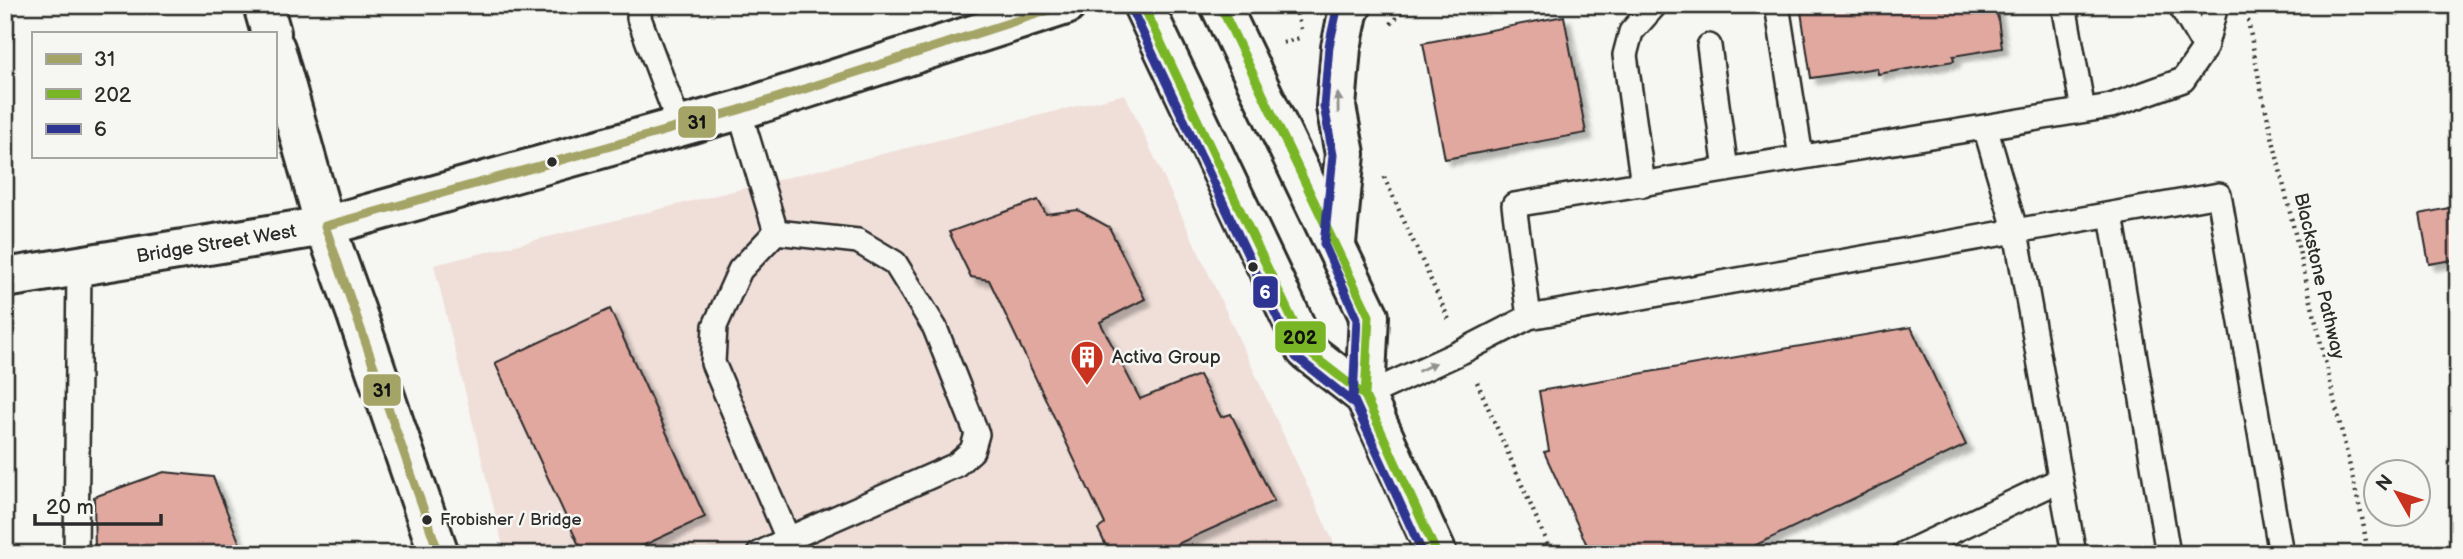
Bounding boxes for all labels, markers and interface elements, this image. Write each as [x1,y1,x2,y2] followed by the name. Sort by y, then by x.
[32,32,276,158] legend
[94,47,115,72] text: 31
[94,83,132,108] text: 202
[1332,92,1344,114] one-way arrow
[677,105,717,139] line badge: 31
[687,112,707,135] text: 31
[94,117,107,142] text: 6
[545,155,559,169] unlabelled marker
[2289,191,2349,362] street label: Blackstone Pathway
[135,219,298,268] street label: Bridge Street West
[1246,260,1260,274] unlabelled marker
[1252,275,1279,309] line badge: 6
[1259,282,1271,305] text: 6
[1274,320,1327,354] line badge: 202
[1283,327,1318,350] text: 202
[1068,338,1106,387] building icon: Activa Group
[1112,346,1221,369] place label: Activa Group
[1417,361,1438,372] one-way arrow
[362,373,402,407] line badge: 31
[372,380,392,403] text: 31
[2362,458,2432,528] north arrow
[2372,470,2398,496] text: N
[35,482,161,526] scale bar
[46,495,94,520] text: 20 m
[440,510,581,530] place label: Frobisher / Bridge
[420,513,434,527] marker: Frobisher / Bridge

